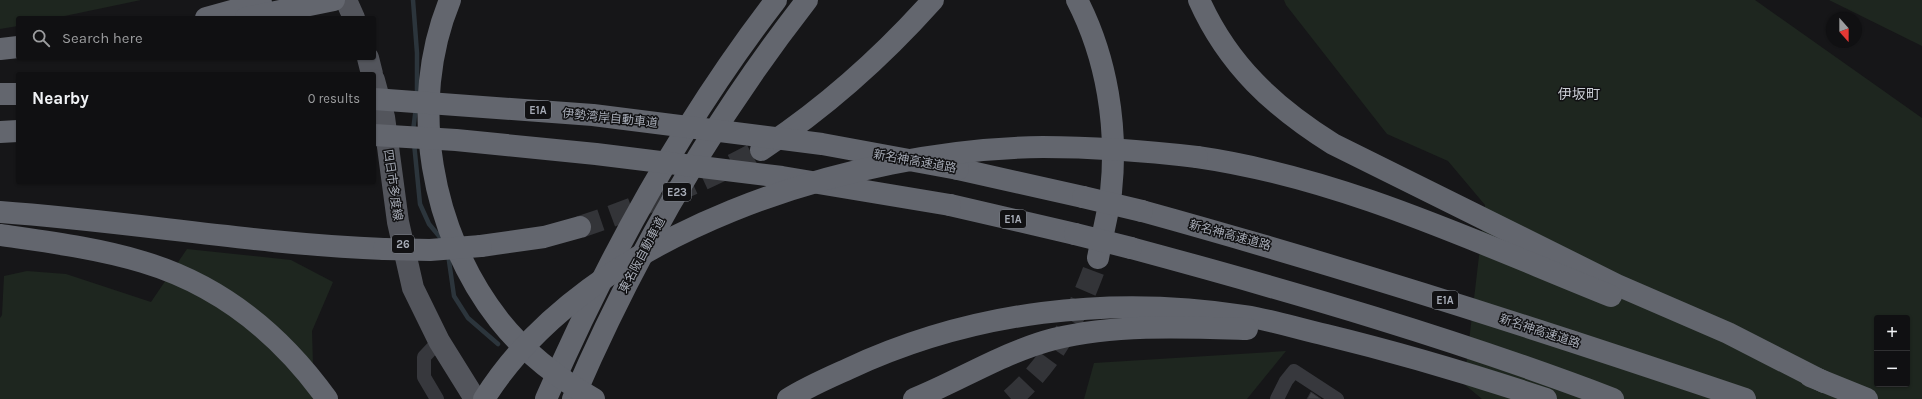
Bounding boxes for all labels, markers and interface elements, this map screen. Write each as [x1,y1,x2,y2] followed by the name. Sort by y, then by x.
[1826,12,1862,48] north arrow
[16,16,376,60] search box
[30,27,52,49] icon: search
[62,29,143,47] text: Search here
[1558,86,1600,103] district label: 伊坂町
[32,88,89,108] text: Nearby
[308,91,360,106] text: 0 results
[525,101,551,119] road number: E1A
[562,106,658,130] street label: 伊勢湾岸自動車道
[872,147,958,175] street label: 新名神高速道路
[381,148,405,222] street label: 四日市多度線
[663,183,691,201] road number: E23
[1000,210,1026,228] road number: E1A
[616,215,668,295] street label: 東名阪自動車道
[1188,217,1272,253] street label: 新名神高速道路
[392,235,414,253] road number: 26
[1432,291,1458,309] road number: E1A
[1498,311,1582,351] street label: 新名神高速道路
[1874,315,1910,387] map controls
[1874,315,1910,351] button: +
[1874,351,1910,387] button: −

